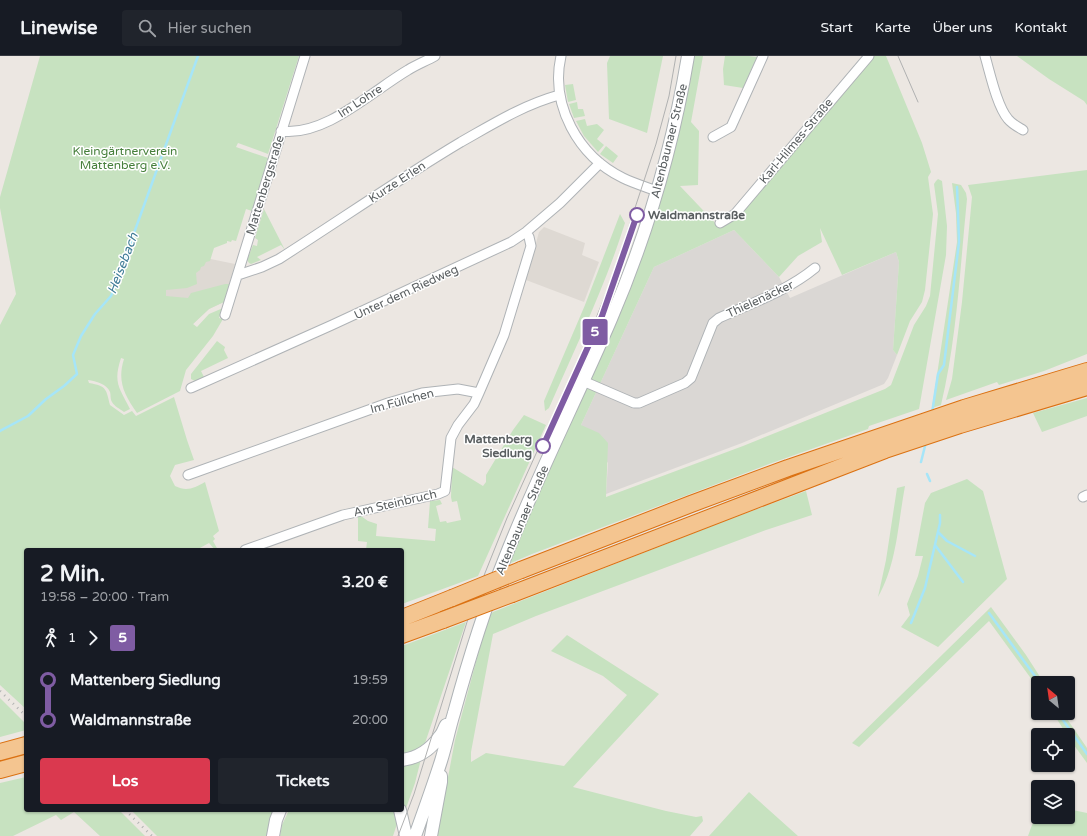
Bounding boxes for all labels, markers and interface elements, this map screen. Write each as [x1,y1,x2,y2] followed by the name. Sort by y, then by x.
[122,10,402,46] search box
[20,17,98,39] text: Linewise
[136,17,158,39] icon: search
[168,19,252,37] text: Hier suchen
[821,19,853,36] text: Start
[875,19,911,36] text: Karte
[933,19,993,36] text: Über uns
[1015,19,1067,36] text: Kontakt
[335,81,385,121] street label: Im Lohre
[648,82,690,200] street label: Altenbaunaer Straße
[756,95,836,186] street label: Karl-Hilmes-Straße
[243,133,287,237] street label: Mattenbergstraße
[73,144,177,172] park label: Kleingärtnerverein Mattenberg e.V.
[366,158,428,206] street label: Kurze Erlen
[629,207,645,223] marker: Waldmannstraße
[648,208,745,222] place label: Waldmannstraße
[104,230,142,296] water label: Heisebach
[352,262,460,322] street label: Unter dem Riedweg
[724,277,796,321] street label: Thielenäcker
[582,319,608,345] line badge: 5
[591,323,599,340] text: 5
[369,386,435,416] street label: Im Füllchen
[464,432,532,461] place label: Mattenberg Siedlung
[535,438,551,454] marker: Mattenberg Siedlung
[493,463,552,577] street label: Altenbaunaer Straße
[352,487,438,519] street label: Am Steinbruch
[40,561,105,587] text: 2 Min.
[342,573,388,591] text: 3.20 €
[40,589,169,605] text: 19:58 – 20:00 · Tram
[40,627,62,649] icon: walk
[82,627,104,649] icon: forward
[118,629,127,646] text: 5
[68,630,76,646] text: 1
[70,671,221,689] text: Mattenberg Siedlung
[352,672,388,688] text: 19:59
[1031,676,1075,720] north arrow
[1031,676,1075,824] map controls
[70,711,191,729] text: Waldmannstraße
[352,712,388,728] text: 20:00
[1031,728,1075,772] button: locate
[40,758,210,804] button: Los
[218,758,388,804] button: Tickets
[1031,780,1075,824] button: layers

